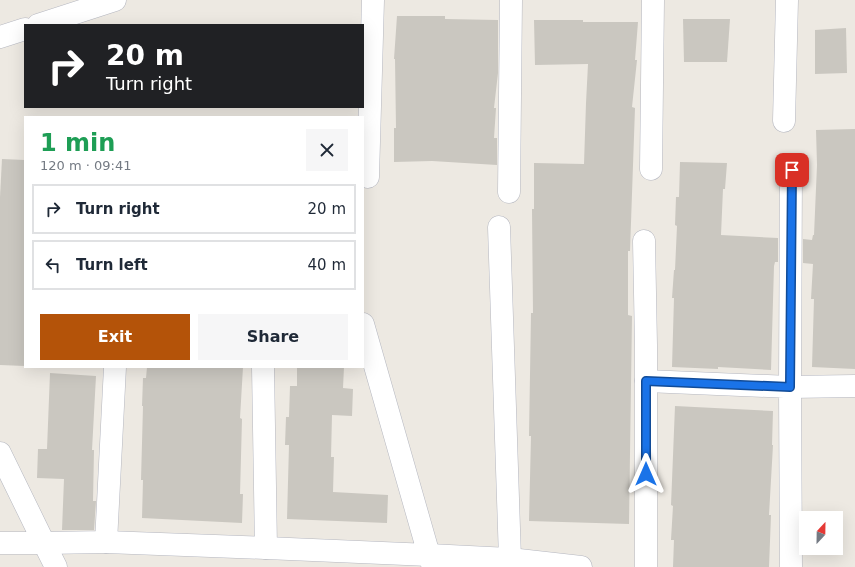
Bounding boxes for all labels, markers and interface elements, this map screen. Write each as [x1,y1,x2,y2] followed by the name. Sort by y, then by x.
[106,39,184,72] text: 20 m
[40,40,92,92] icon: right
[106,73,192,94] text: Turn right
[40,129,115,157] text: 1 min
[306,129,348,171] button: close
[775,153,809,187] pin
[40,158,131,173] text: 120 m · 09:41
[781,159,803,181] icon: arrive
[42,198,64,220] icon: right
[76,200,160,218] text: Turn right
[308,200,346,218] text: 20 m
[42,254,64,276] icon: left
[76,256,148,274] text: Turn left
[308,256,346,274] text: 40 m
[40,314,190,360] button: Exit
[198,314,348,360] button: Share
[625,453,667,495] position arrow
[799,511,843,555] north arrow
[799,511,843,555] map controls

